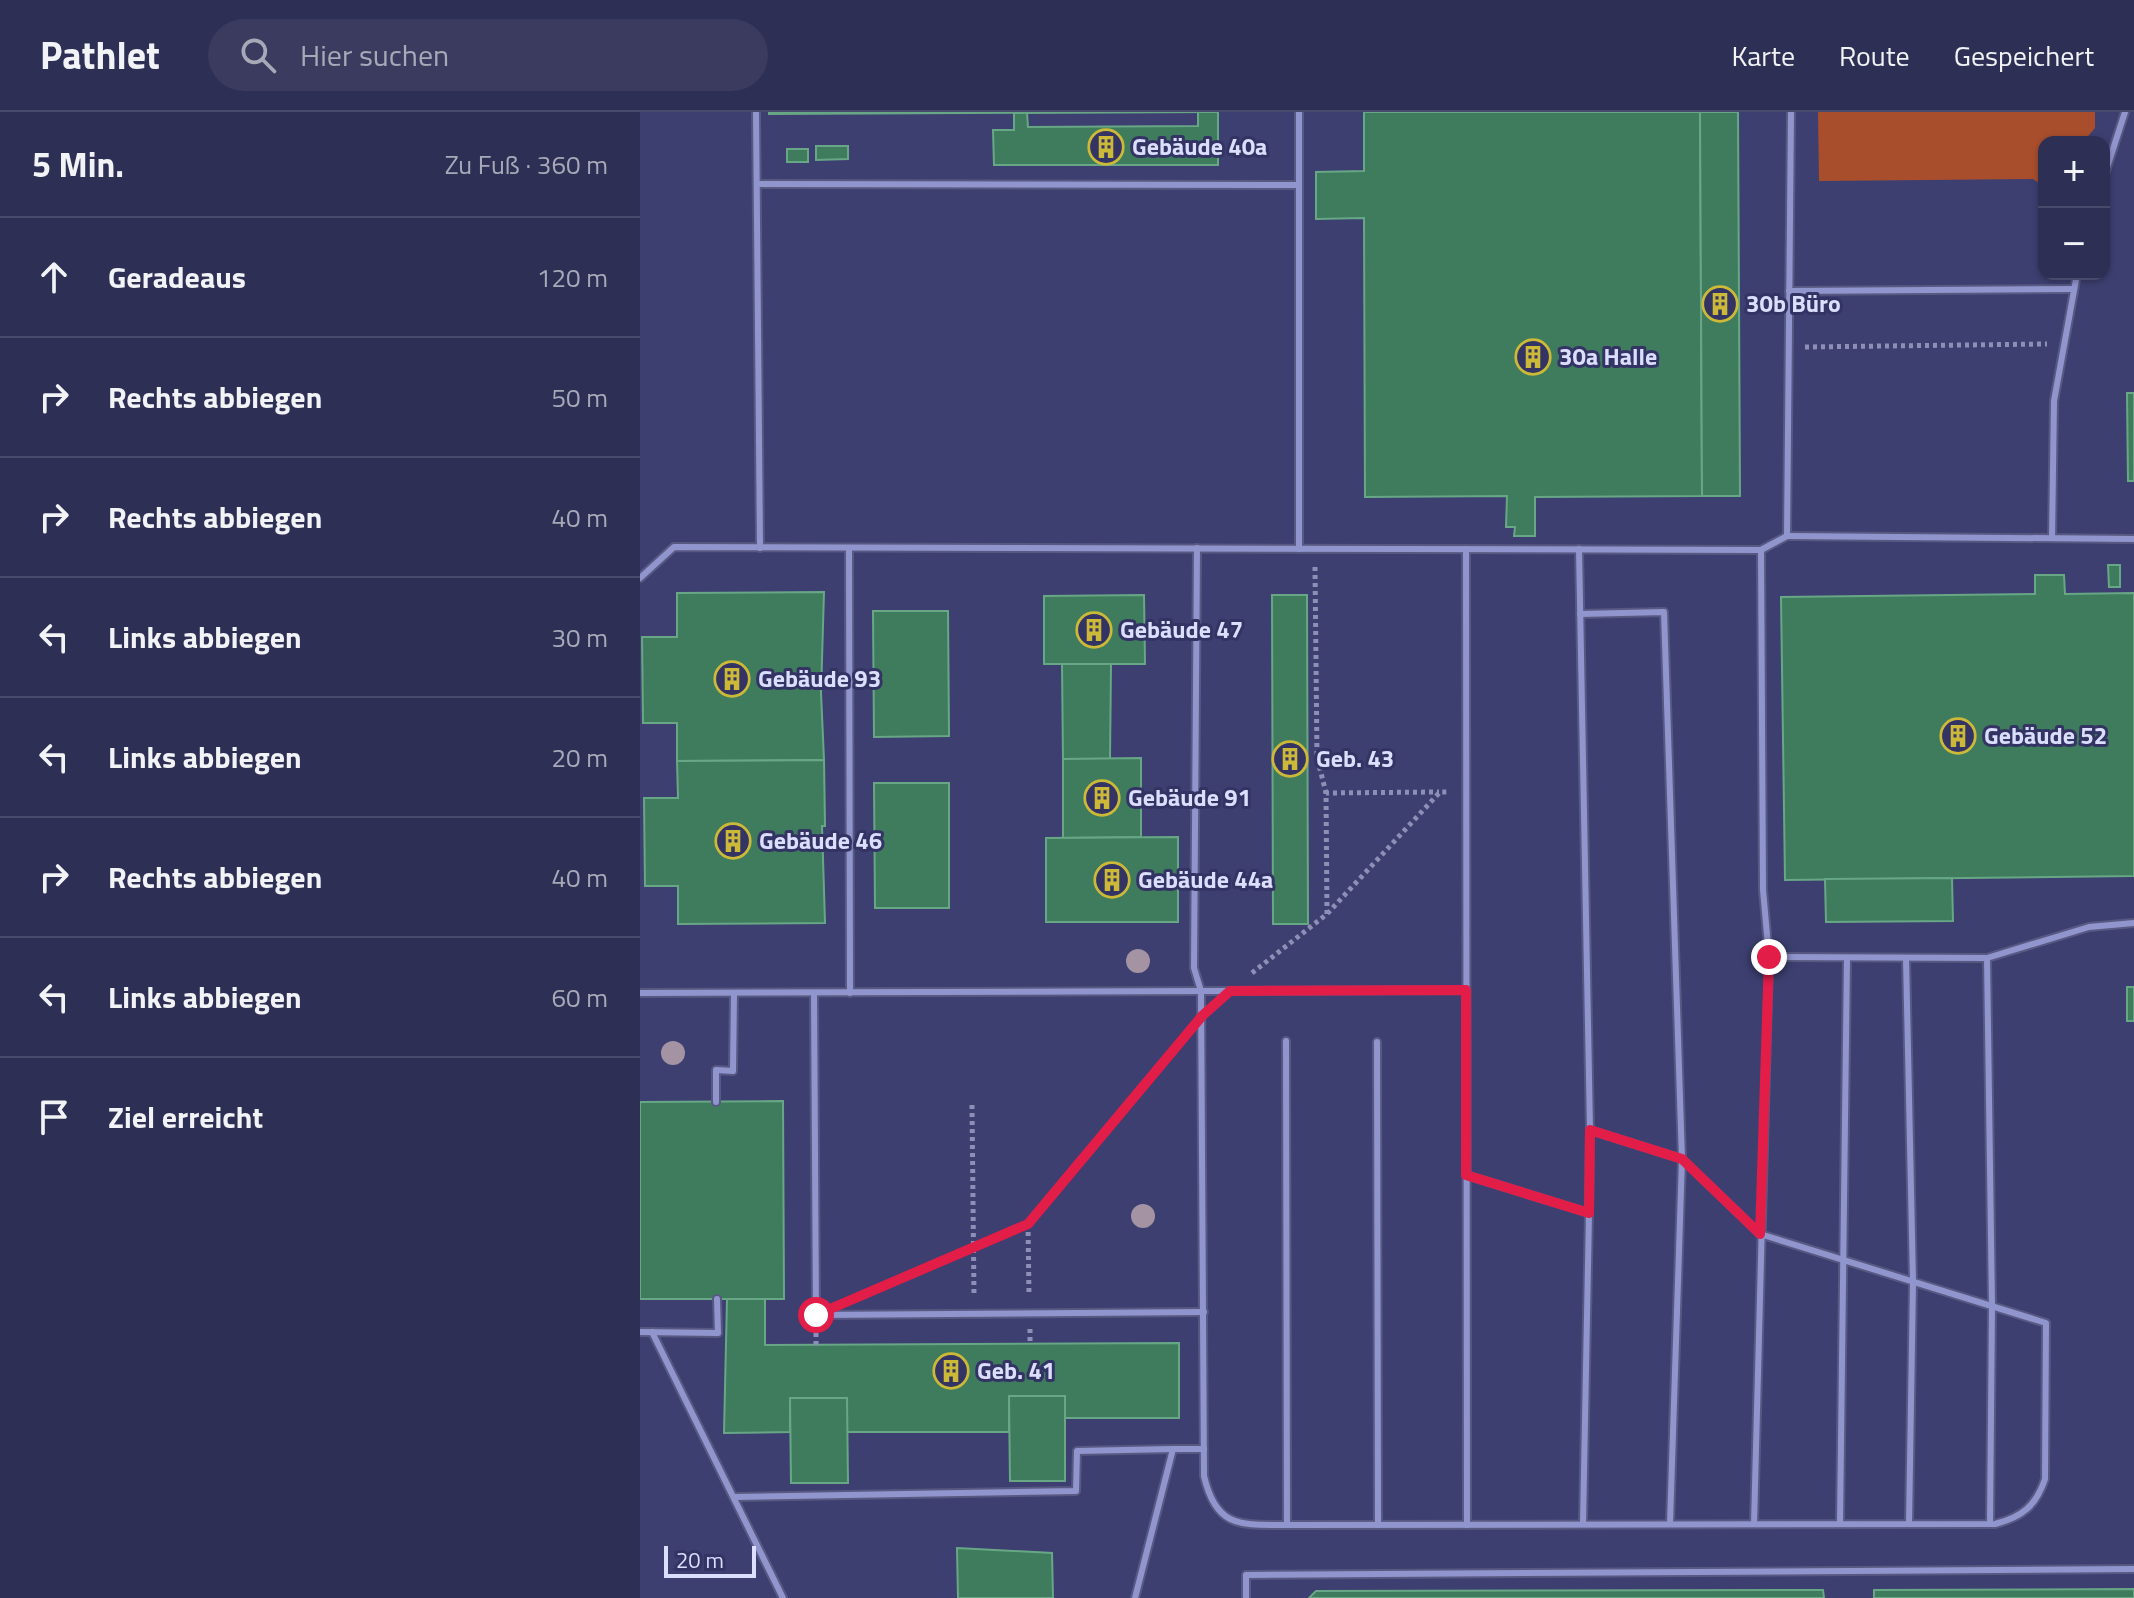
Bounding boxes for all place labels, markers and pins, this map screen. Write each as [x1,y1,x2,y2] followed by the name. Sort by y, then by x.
[1087,128,1125,166] building icon: Gebäude 40a
[1132,128,1267,164] place label: Gebäude 40a
[1701,285,1739,323] building icon: 30b Büro
[1746,285,1841,321] place label: 30b Büro
[1514,338,1552,376] building icon: 30a Halle
[1559,338,1657,374] place label: 30a Halle
[1075,611,1113,649] building icon: Gebäude 47
[1120,611,1243,647] place label: Gebäude 47
[713,660,751,698] building icon: Gebäude 93
[758,660,881,696] place label: Gebäude 93
[1939,717,1977,755] building icon: Gebäude 52
[1984,717,2107,753] place label: Gebäude 52
[1271,740,1309,778] building icon: Geb. 43
[1316,740,1394,776] place label: Geb. 43
[1083,779,1121,817] building icon: Gebäude 91
[1128,779,1251,815] place label: Gebäude 91
[714,822,752,860] building icon: Gebäude 46
[759,822,882,858] place label: Gebäude 46
[1093,861,1131,899] building icon: Gebäude 44a
[1138,861,1273,897] place label: Gebäude 44a
[932,1352,970,1390] building icon: Geb. 41
[977,1352,1055,1388] place label: Geb. 41

